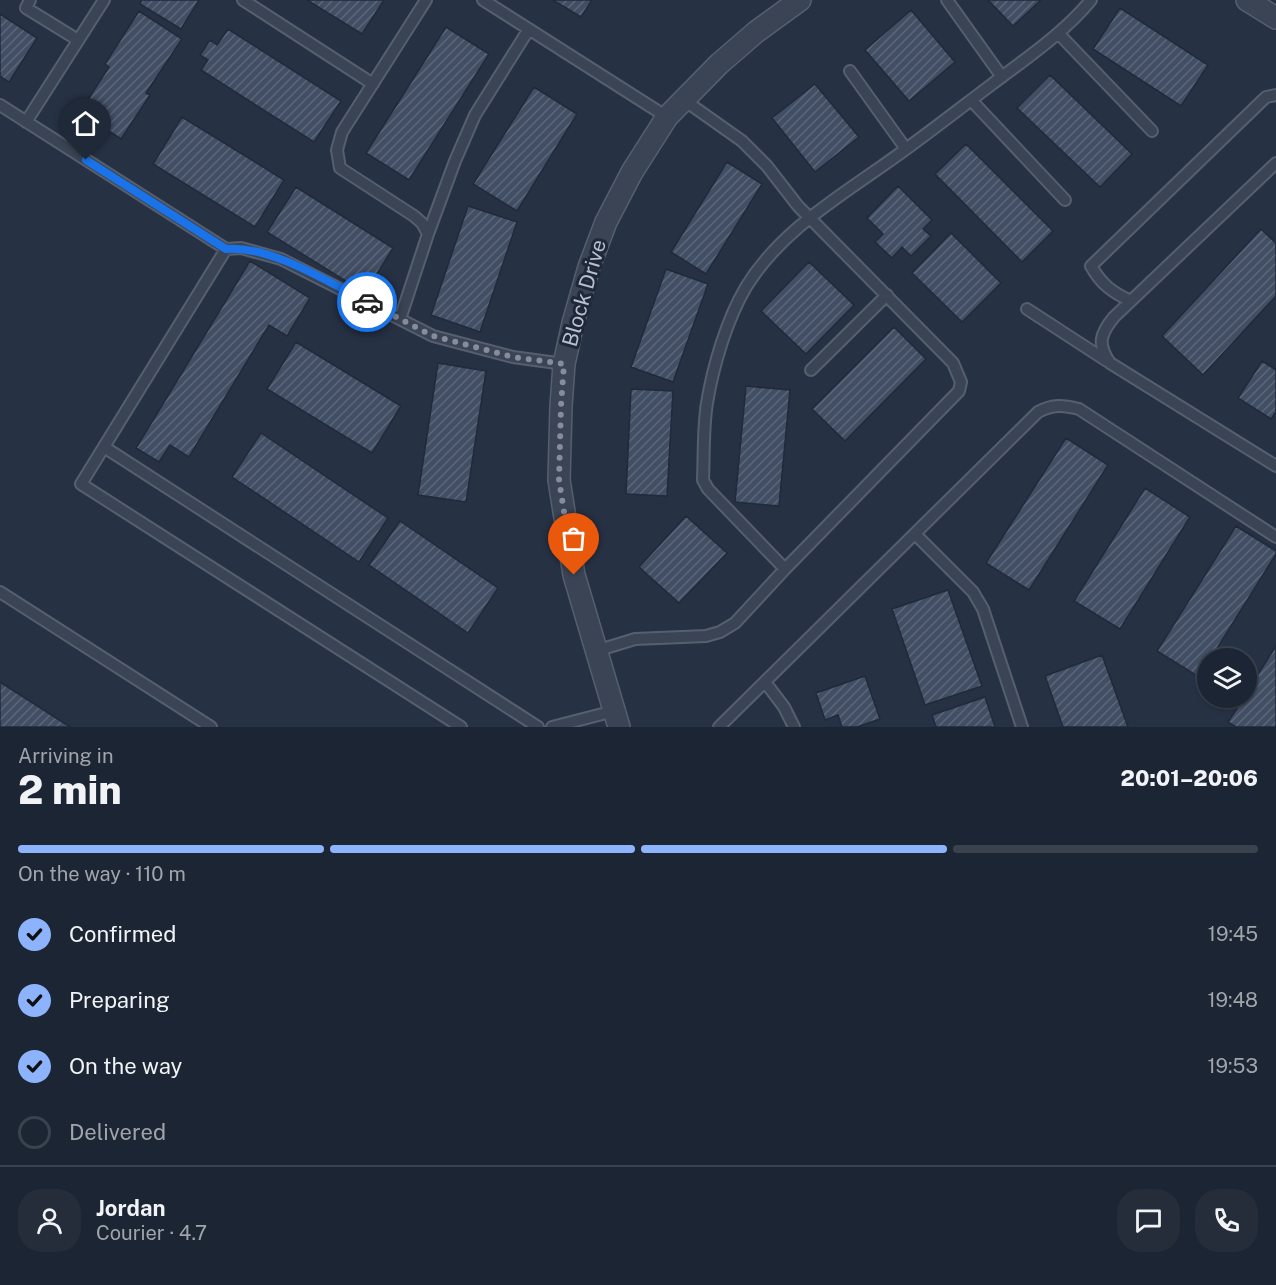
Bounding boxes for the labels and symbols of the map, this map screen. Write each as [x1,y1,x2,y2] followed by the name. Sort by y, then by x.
[60,98,111,160] pin
[557,237,611,349] street label: Block Drive
[337,272,397,332] courier
[548,513,599,575] pin

